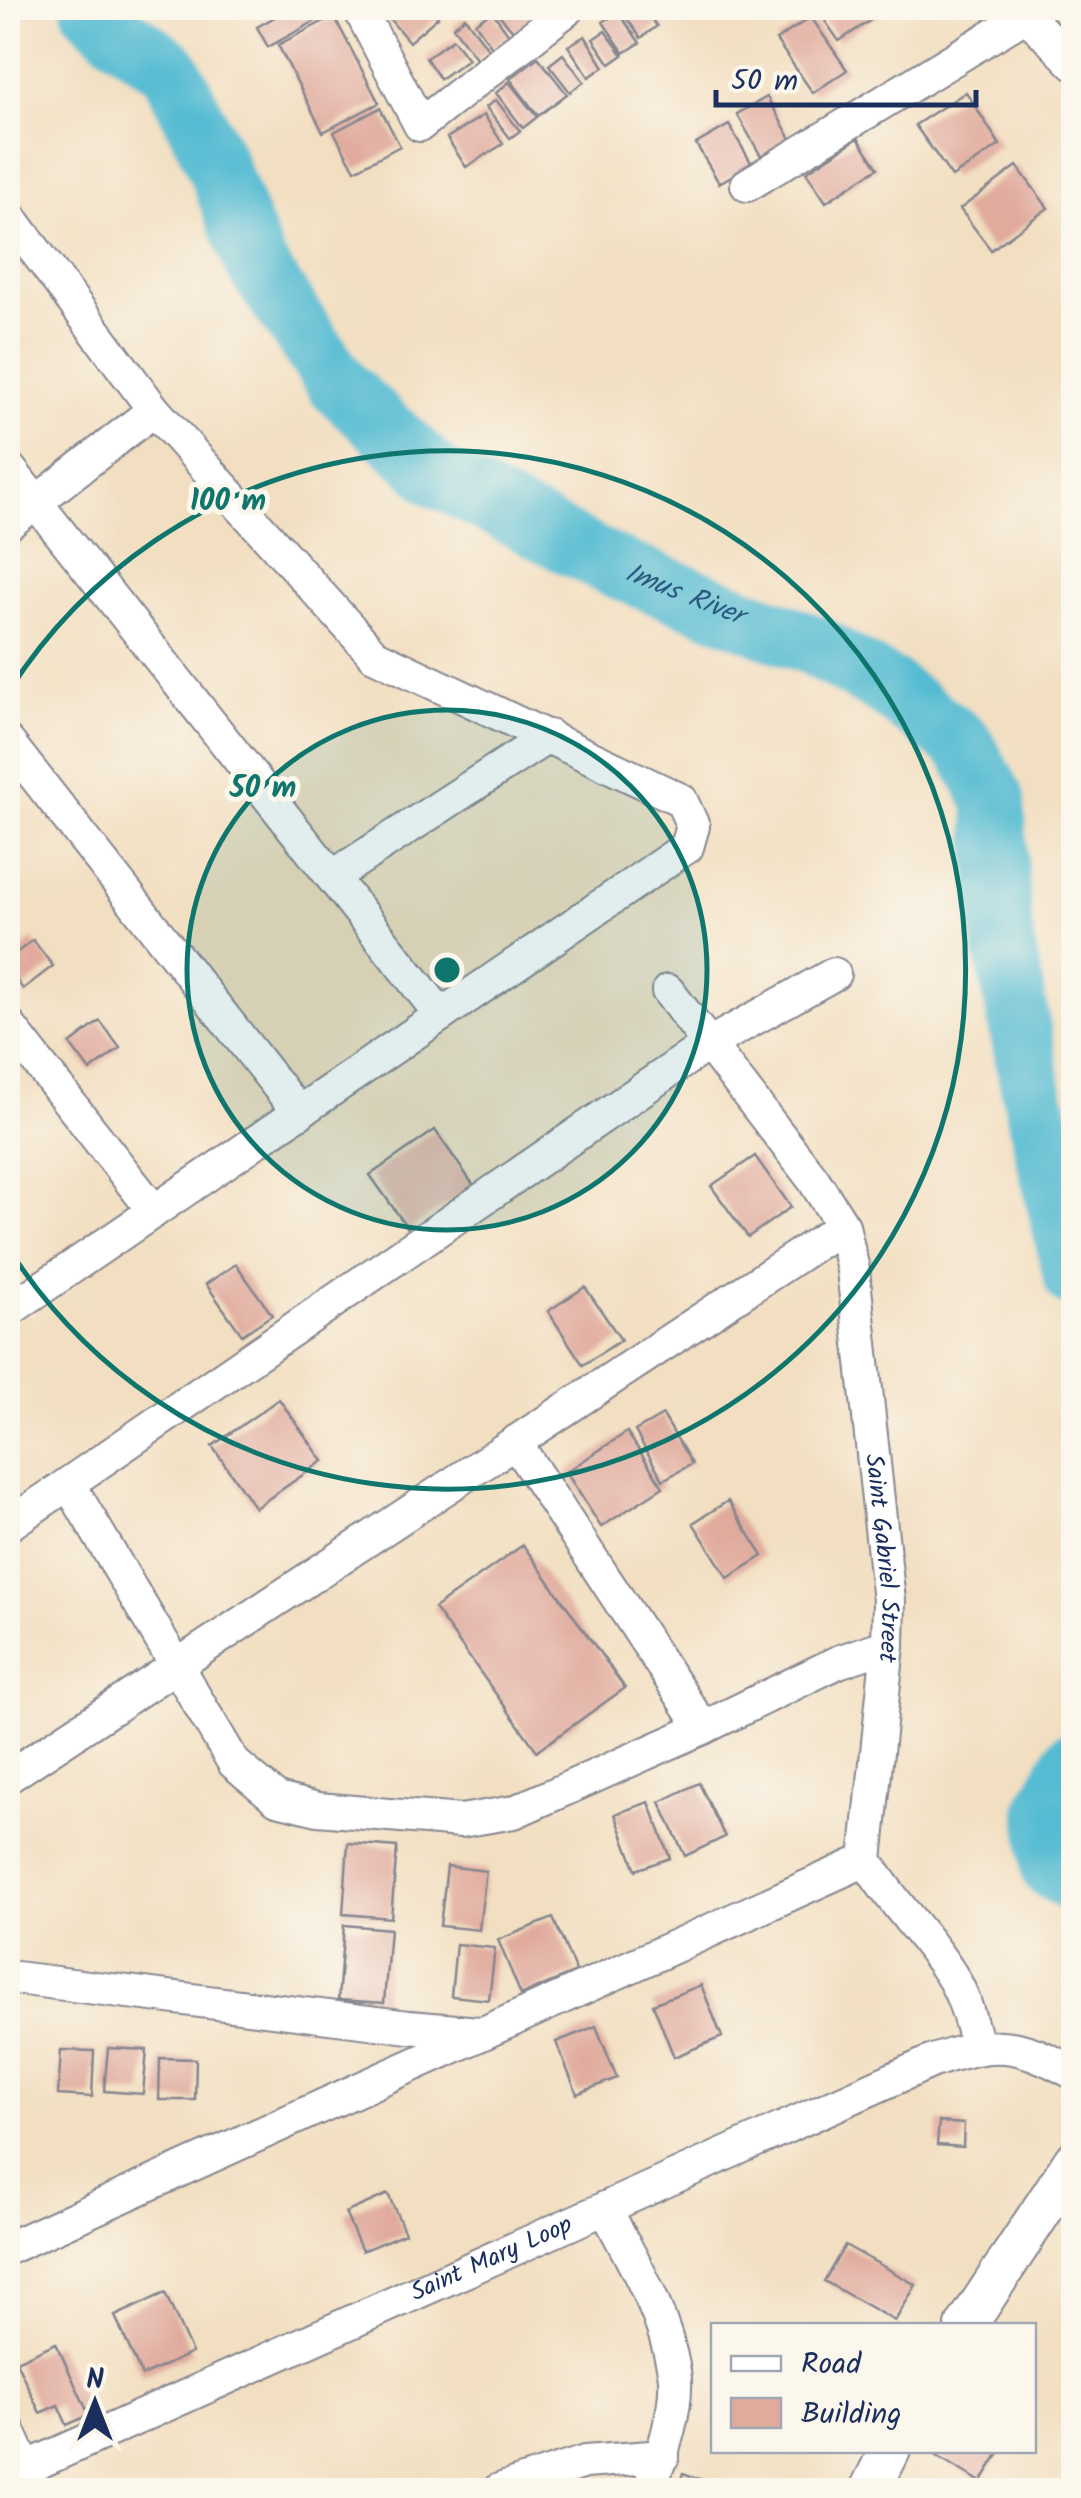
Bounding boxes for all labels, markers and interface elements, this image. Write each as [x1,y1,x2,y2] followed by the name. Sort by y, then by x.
[716,45,976,107] scale bar
[731,58,798,106] text: 50 m
[190,478,266,526] text: 100 m
[618,551,756,640] water label: Imus River
[229,765,296,813] text: 50 m
[429,952,465,988] centre of rings
[853,1452,909,1665] street label: Saint Gabriel Street
[404,2205,579,2313] street label: Saint Mary Loop
[711,2323,1036,2453] legend
[801,2341,862,2389] text: Road
[45,2353,145,2453] north arrow
[86,2358,104,2403] text: N
[801,2391,901,2439] text: Building

